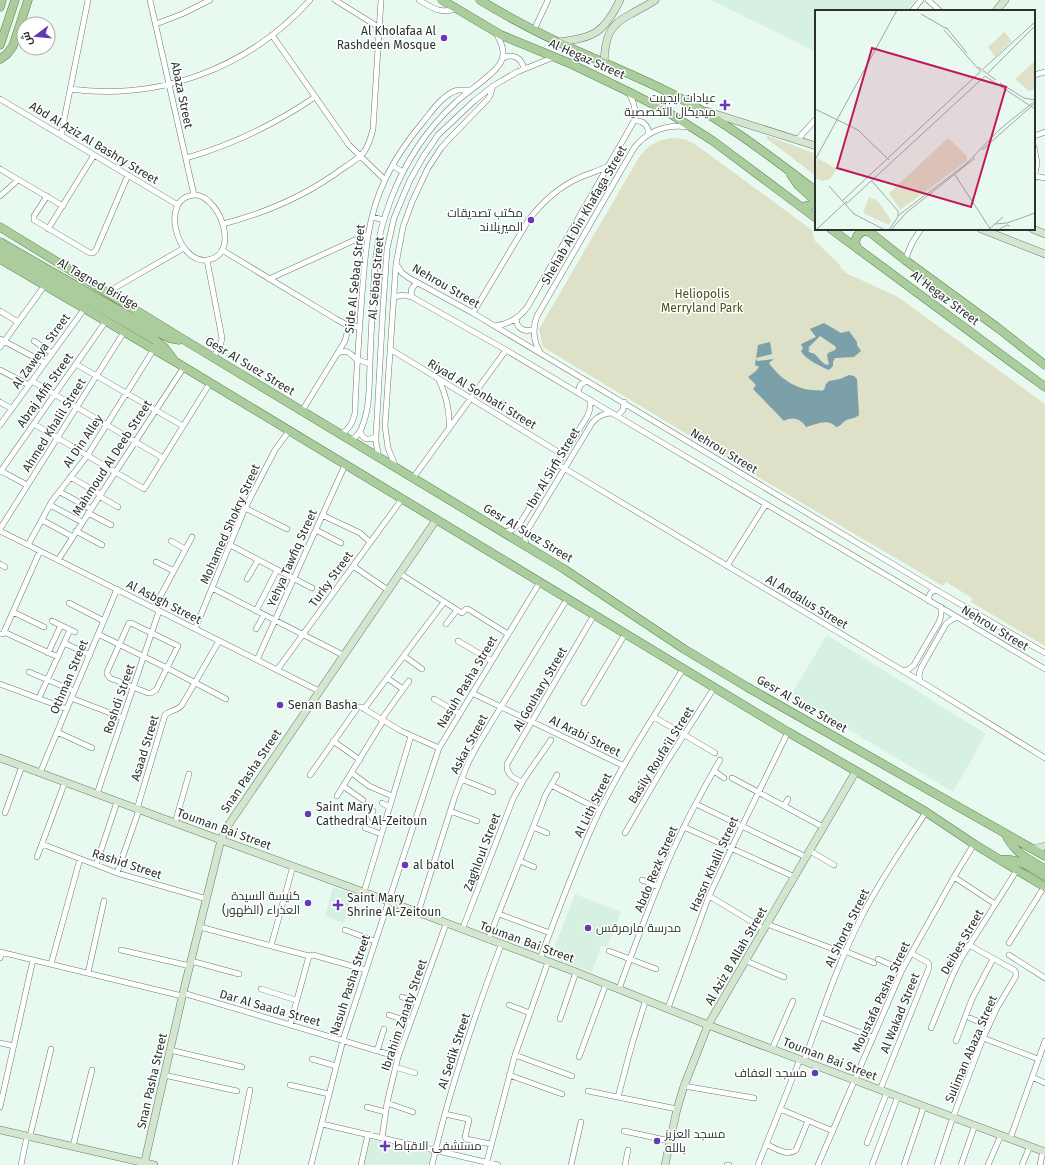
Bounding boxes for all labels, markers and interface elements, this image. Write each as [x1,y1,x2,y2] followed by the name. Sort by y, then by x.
[815,10,1035,230] inset map
[16,16,56,56] north arrow
[337,24,436,52] place label: Al Kholafaa Al Rashdeen Mosque
[19,30,35,47] text: ش
[439,33,449,43] marker: Al Kholafaa Al Rashdeen Mosque
[547,36,628,82] street label: Al Hegaz Street
[168,60,196,130] street label: Abaza Street
[624,91,716,119] place label: عيادات ايجيبت ميديكال التخصصية
[27,99,162,187] street label: Abd Al Aziz Al Bashry Street
[719,99,731,111] marker: عيادات ايجيبت ميديكال التخصصية
[538,143,630,287] street label: Shehab Al Din Khafaga Street
[447,206,523,234] place label: مكتب تصديقات الميريلاند
[526,215,536,225] marker: مكتب تصديقات الميريلاند
[342,223,368,334] street label: Side Al Sebaq Street
[365,235,387,320] street label: Al Sebaq Street
[55,255,141,313] street label: Al Tagned Bridge
[410,261,483,311] street label: Nehrou Street
[908,268,982,329] street label: Al Hegaz Street
[661,287,744,315] park label: Heliopolis Merryland Park
[9,310,73,391] street label: Al Zaweya Street
[203,334,298,399] street label: Gesr Al Suez Street
[14,350,76,430] street label: Abraj Afifi Street
[425,356,539,432] street label: Riyad Al Sonbati Street
[20,375,89,474] street label: Ahmed Khalil Street
[69,397,155,518] street label: Mahmoud Al Deeb Street
[60,412,106,470] street label: Al Din Alley
[523,425,583,511] street label: Ibn Al Sirfi Street
[688,425,761,477] street label: Nehrou Street
[197,461,263,586] street label: Mohamed Shokry Street
[481,501,576,566] street label: Gesr Al Suez Street
[264,506,320,609] street label: Yehya Tawfiq Street
[306,548,356,609] street label: Turky Street
[764,572,851,632] street label: Al Andalus Street
[124,577,204,627] street label: Al Asbgh Street
[959,602,1032,654] street label: Nehrou Street
[434,633,500,731] street label: Nasuh Pasha Street
[47,637,91,716] street label: Othman Street
[510,644,570,734] street label: Al Gouhary Street
[100,662,138,736] street label: Roshdi Street
[754,672,850,736] street label: Gesr Al Suez Street
[288,698,358,712] place label: Senan Basha
[275,700,285,710] marker: Senan Basha
[625,703,697,806] street label: Basily Roufa'il Street
[447,711,491,776] street label: Askar Street
[128,713,162,783] street label: Asaad Street
[547,713,623,760] street label: Al Arabi Street
[218,726,285,816] street label: Snan Pasha Street
[571,770,615,840] street label: Al Lith Street
[316,800,427,828] place label: Saint Mary Cathedral Al-Zeitoun
[175,805,274,853] street label: Touman Bai Street
[303,809,313,819] marker: Saint Mary Cathedral Al-Zeitoun
[461,810,504,893] street label: Zaghloul Street
[687,814,742,914] street label: Hassn Khalil Street
[632,823,681,914] street label: Abdo Rezk Street
[90,846,164,882] street label: Rashid Street
[413,858,455,872] place label: al batol
[400,860,410,870] marker: al batol
[822,886,872,969] street label: Al Shorta Street
[222,889,300,917] place label: كنيسة السيدة العذراء (الظهور)
[347,891,441,919] place label: Saint Mary Shrine Al-Zeitoun
[303,898,313,908] marker: كنيسة السيدة العذراء (الظهور)
[332,899,344,911] marker: Saint Mary Shrine Al-Zeitoun
[702,904,770,1008] street label: Al Aziz B Allah Street
[938,906,987,977] street label: Deibes Street
[478,918,577,966] street label: Touman Bai Street
[596,921,681,935] place label: مدرسة مارمرقس
[583,923,593,933] marker: مدرسة مارمرقس
[327,932,373,1037] street label: Nasuh Pasha Street
[849,939,913,1055] street label: Moustafa Pasha Street
[378,957,430,1073] street label: Ibrahim Zanaty Street
[878,970,923,1055] street label: Al Wakad Street
[218,987,323,1029] street label: Dar Al Saada Street
[942,993,1000,1105] street label: Suliman Abaza Street
[435,1011,473,1091] street label: Al Sedik Street
[134,1031,170,1130] street label: Snan Pasha Street
[781,1035,880,1084] street label: Touman Bai Street
[734,1066,807,1080] place label: مسجد العفاف
[810,1068,820,1078] marker: مسجد العفاف
[664,1127,725,1155] place label: مسجد العزيز بالله
[652,1136,662,1146] marker: مسجد العزيز بالله
[394,1139,482,1153] place label: مستشفى الاقباط
[379,1140,391,1152] marker: مستشفى الاقباط

